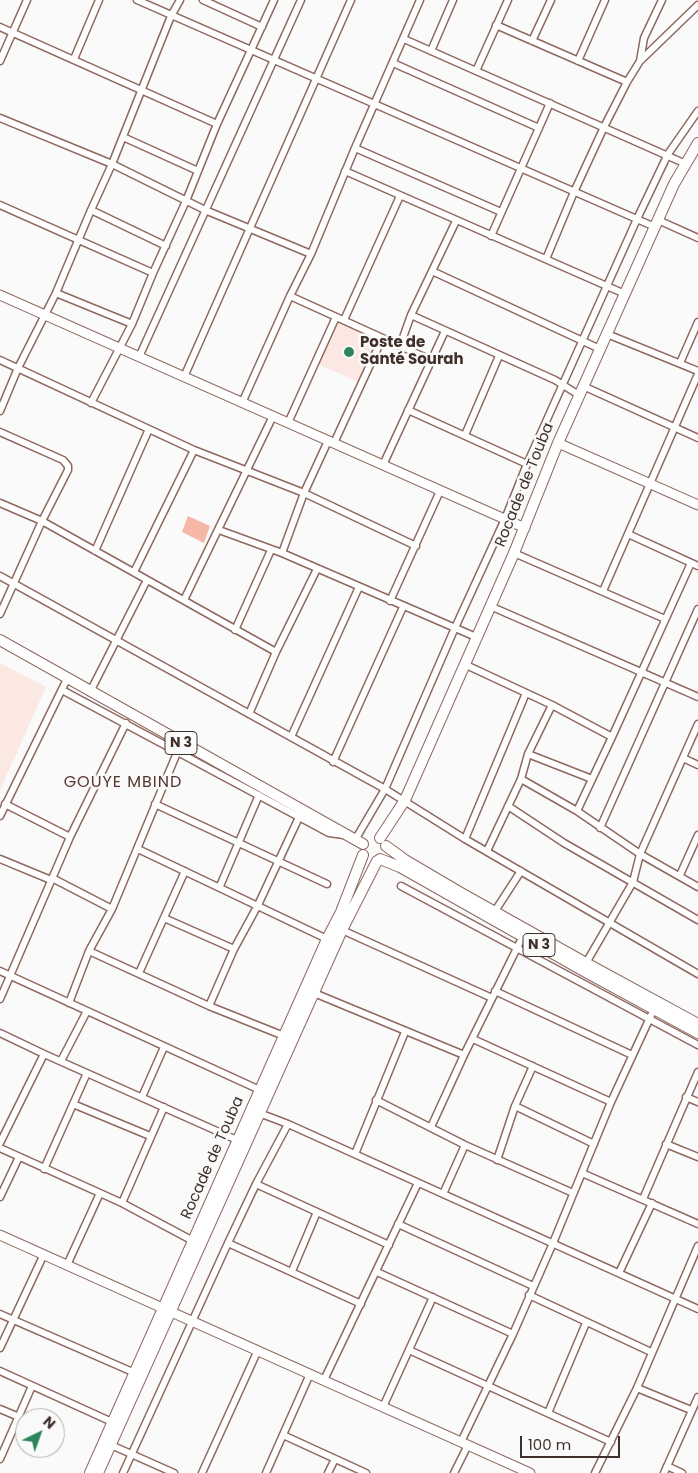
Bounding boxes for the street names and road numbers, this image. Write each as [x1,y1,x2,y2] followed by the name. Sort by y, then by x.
[492,420,558,550] street label: Rocade de Touba
[165,731,197,754] road number: N 3
[523,934,555,956] road number: N 3
[178,1094,248,1222] street label: Rocade de Touba

